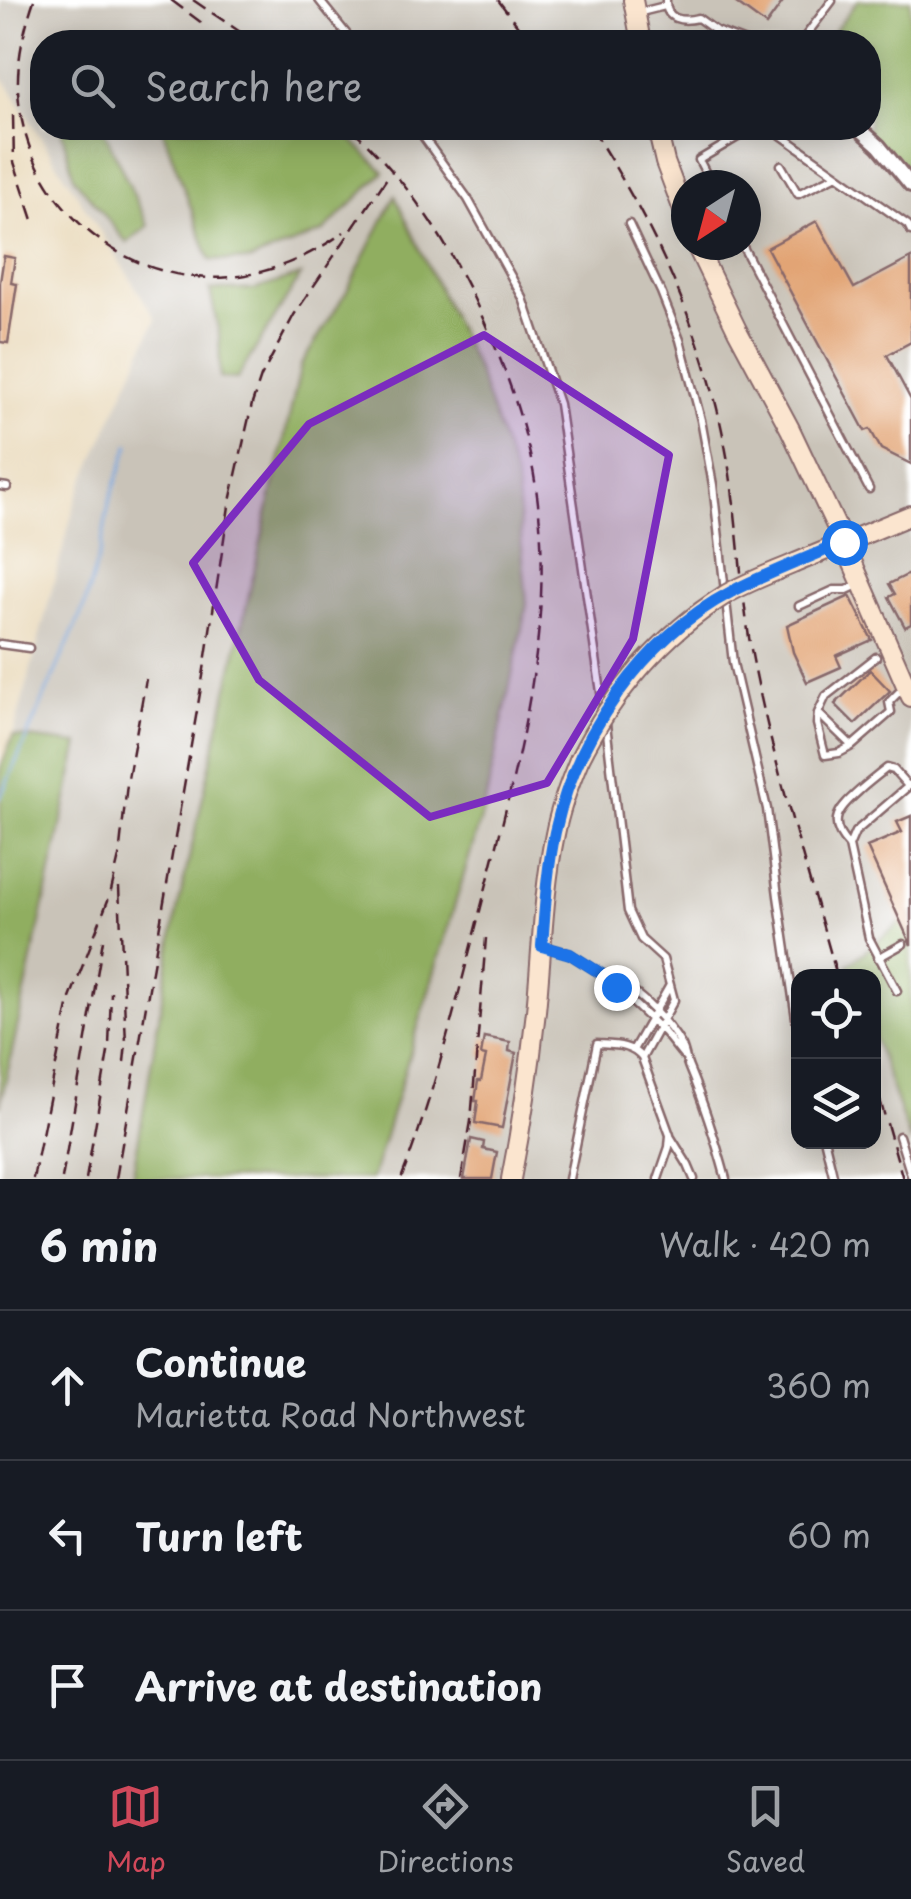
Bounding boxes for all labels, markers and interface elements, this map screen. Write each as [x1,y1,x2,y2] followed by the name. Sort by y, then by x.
[30,30,881,140] search box
[145,57,362,114] text: Search here
[65,58,120,113] icon: search
[671,170,761,260] north arrow
[822,520,868,566] route start
[594,965,640,1011] route end
[791,969,881,1149] map controls
[791,969,881,1059] button: locate
[791,1059,881,1149] button: layers
[40,1213,159,1276] text: 6 min
[659,1220,871,1268] text: Walk · 420 m
[135,1333,306,1390] text: Continue
[40,1358,95,1413] icon: ahead
[766,1361,871,1409] text: 360 m
[135,1390,526,1438] text: Marietta Road Northwest
[135,1507,303,1564] text: Turn left
[40,1508,95,1563] icon: left
[787,1511,871,1559] text: 60 m
[135,1657,543,1714] text: Arrive at destination
[40,1658,95,1713] icon: arrive
[106,1779,166,1882] tab: Map
[378,1779,514,1882] tab: Directions
[726,1779,805,1882] tab: Saved

